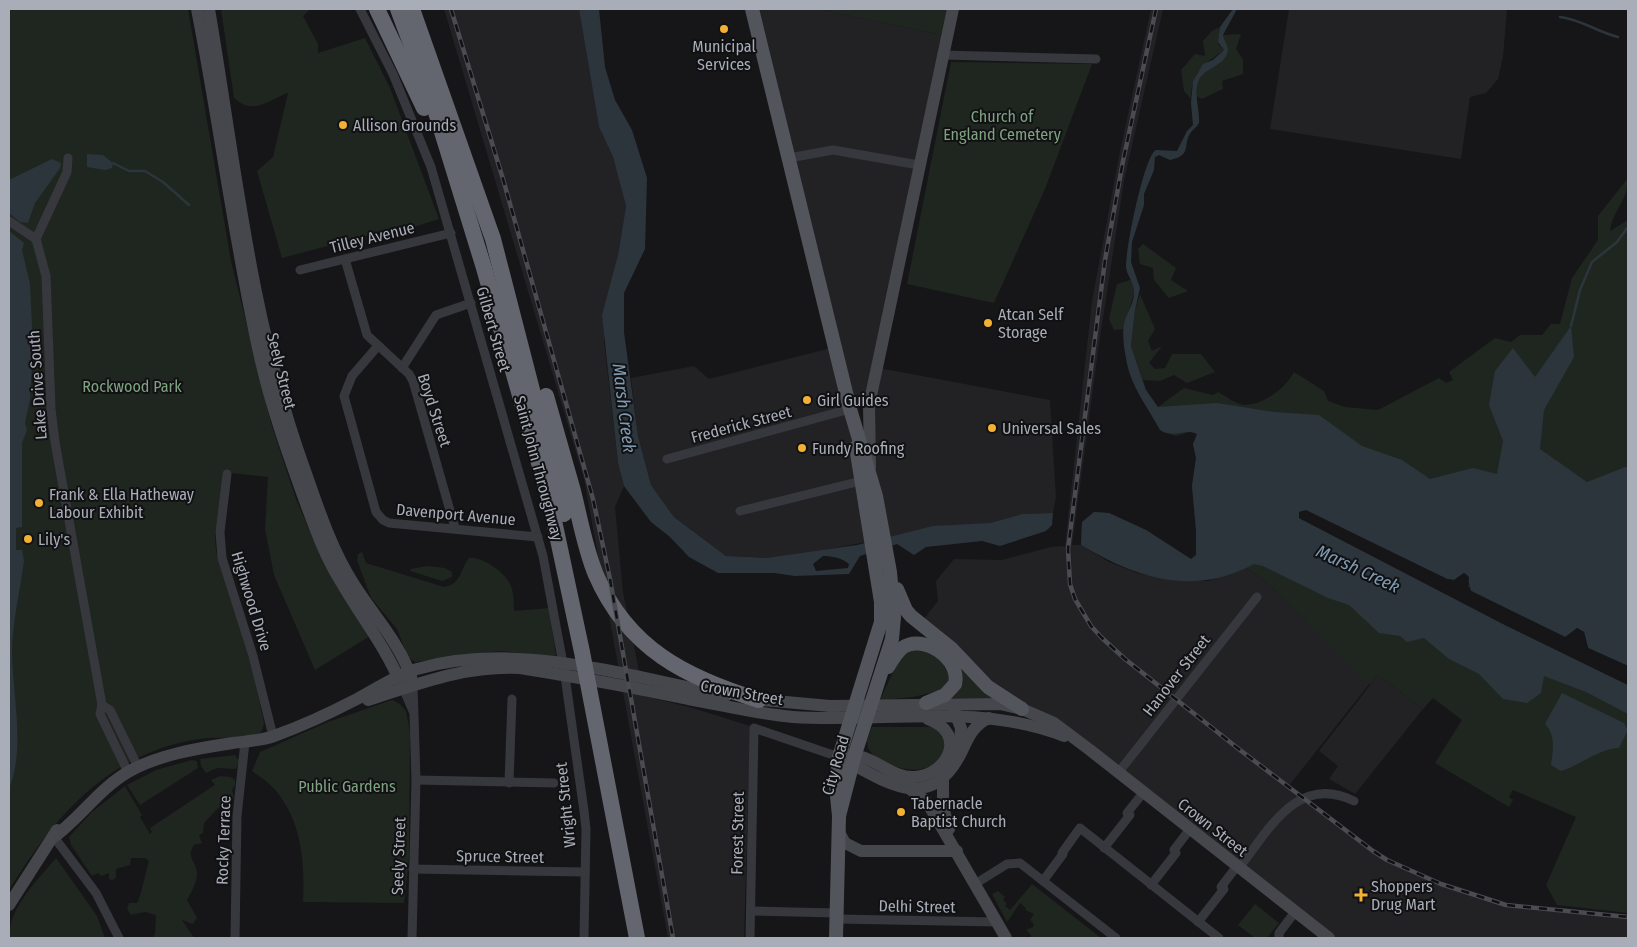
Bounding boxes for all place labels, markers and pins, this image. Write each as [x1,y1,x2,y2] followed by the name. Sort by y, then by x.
[718,23,730,35] marker: Municipal Services
[692,37,756,74] place label: Municipal Services
[353,116,456,135] place label: Allison Grounds
[337,119,349,131] marker: Allison Grounds
[998,305,1064,342] place label: Atcan Self Storage
[982,317,994,329] marker: Atcan Self Storage
[817,391,889,410] place label: Girl Guides
[801,394,813,406] marker: Girl Guides
[1002,419,1101,438] place label: Universal Sales
[986,422,998,434] marker: Universal Sales
[812,439,905,458] place label: Fundy Roofing
[796,442,808,454] marker: Fundy Roofing
[49,485,195,522] place label: Frank & Ella Hatheway Labour Exhibit
[33,497,45,509] marker: Frank & Ella Hatheway Labour Exhibit
[38,530,70,549] place label: Lily's
[22,533,34,545] marker: Lily's
[911,794,1006,831] place label: Tabernacle Baptist Church
[895,806,907,818] marker: Tabernacle Baptist Church
[1371,877,1436,914] place label: Shoppers Drug Mart
[1355,889,1367,901] marker: Shoppers Drug Mart

